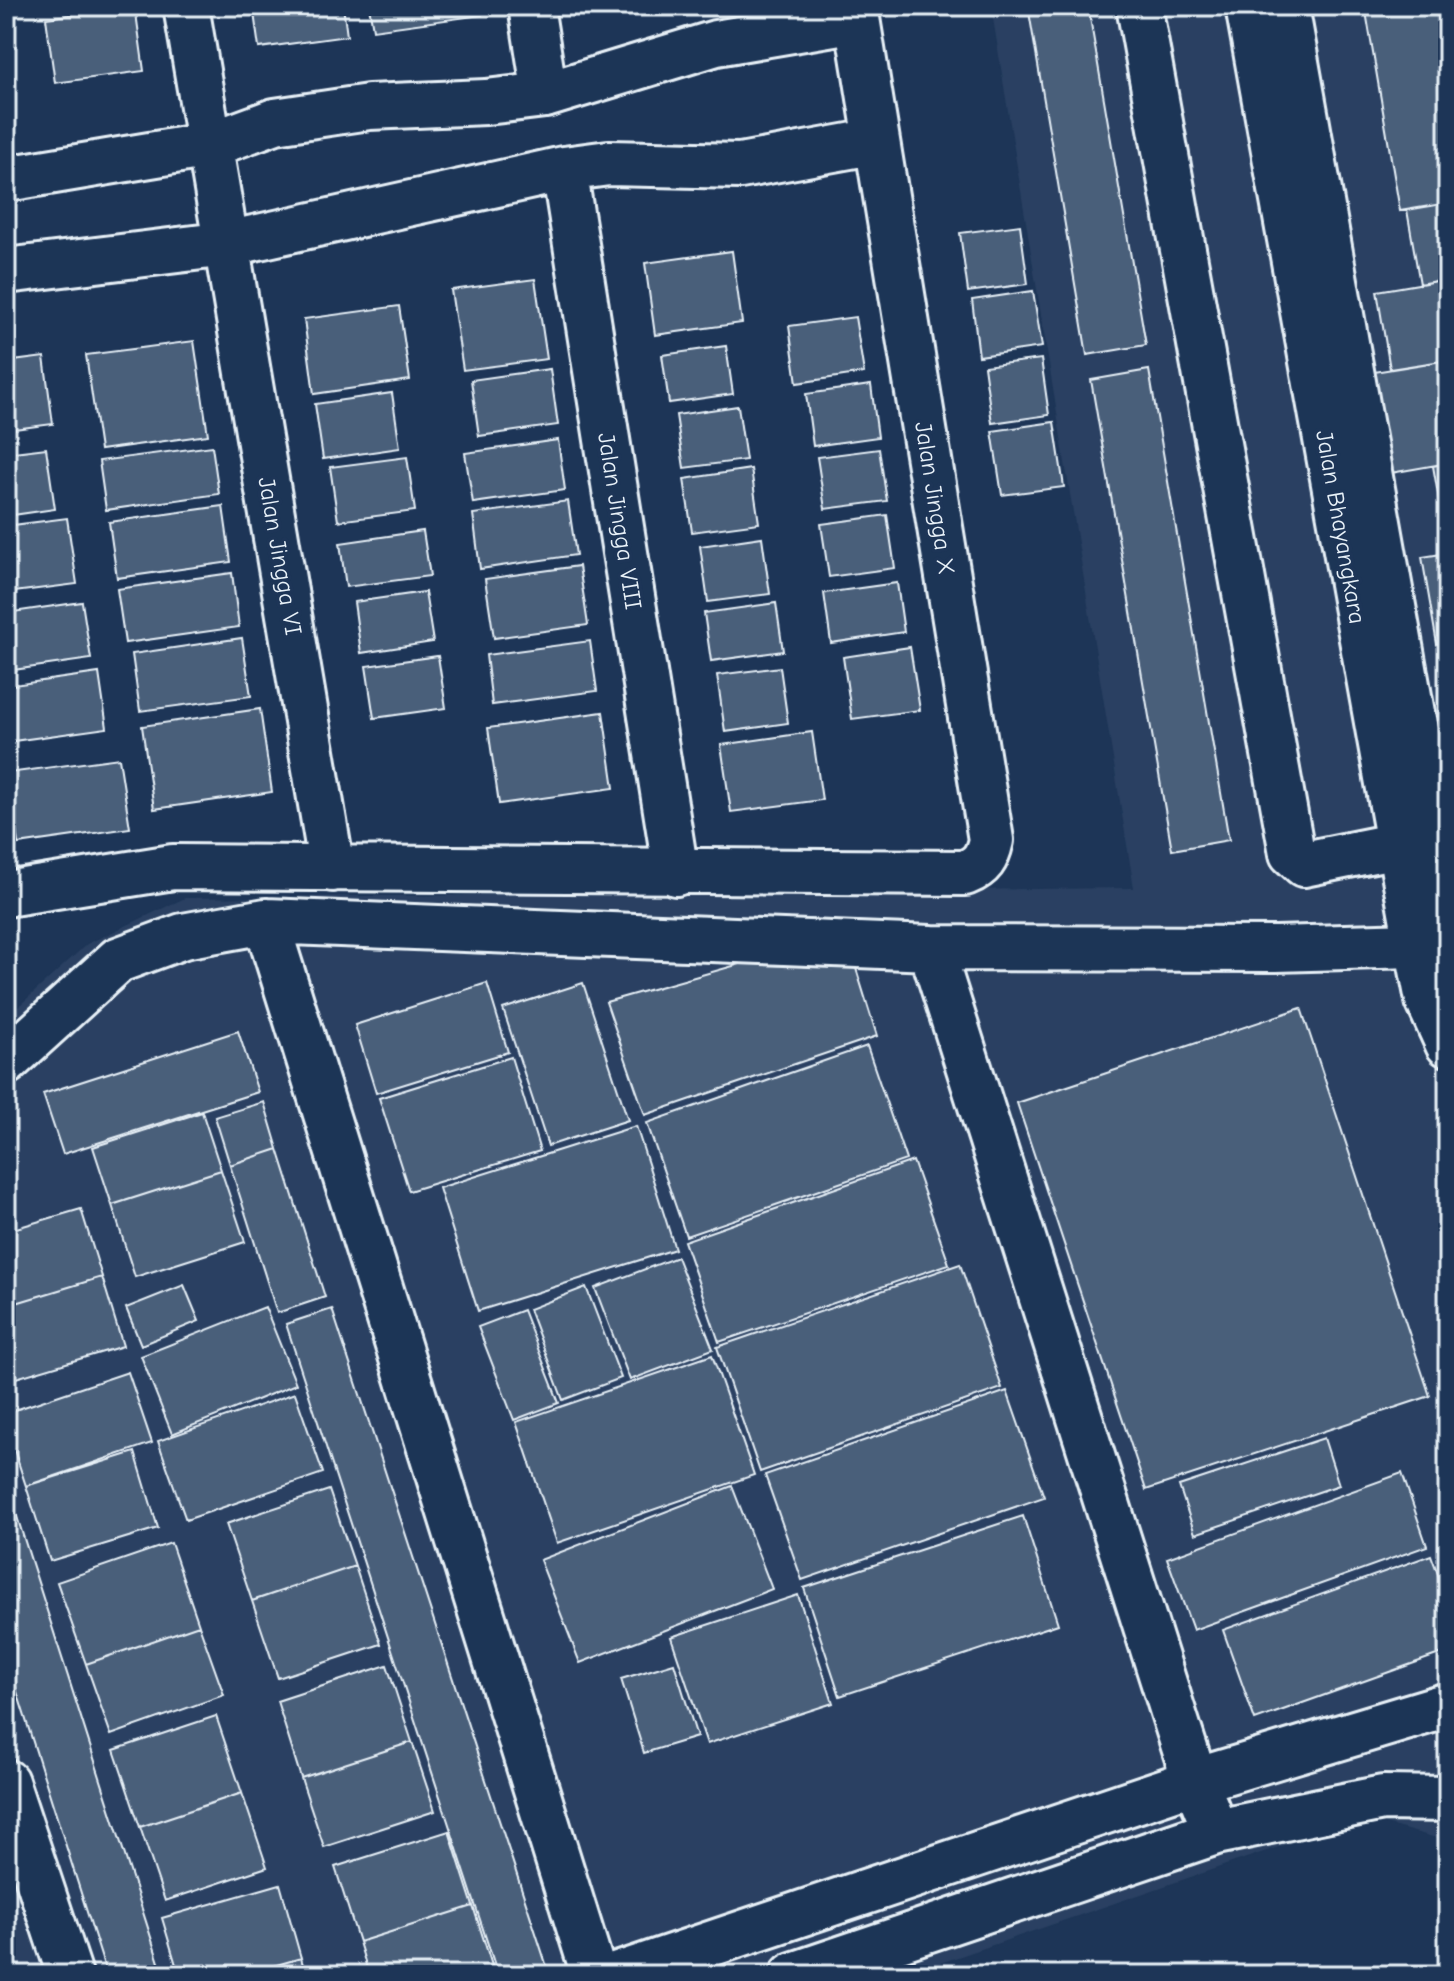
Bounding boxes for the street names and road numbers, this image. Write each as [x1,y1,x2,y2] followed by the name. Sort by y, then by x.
[909,420,961,576] street label: Jalan Jingga X
[1310,428,1372,626] street label: Jalan Bhayangkara
[592,430,648,612] street label: Jalan Jingga VIII
[252,475,308,637] street label: Jalan Jingga VI

